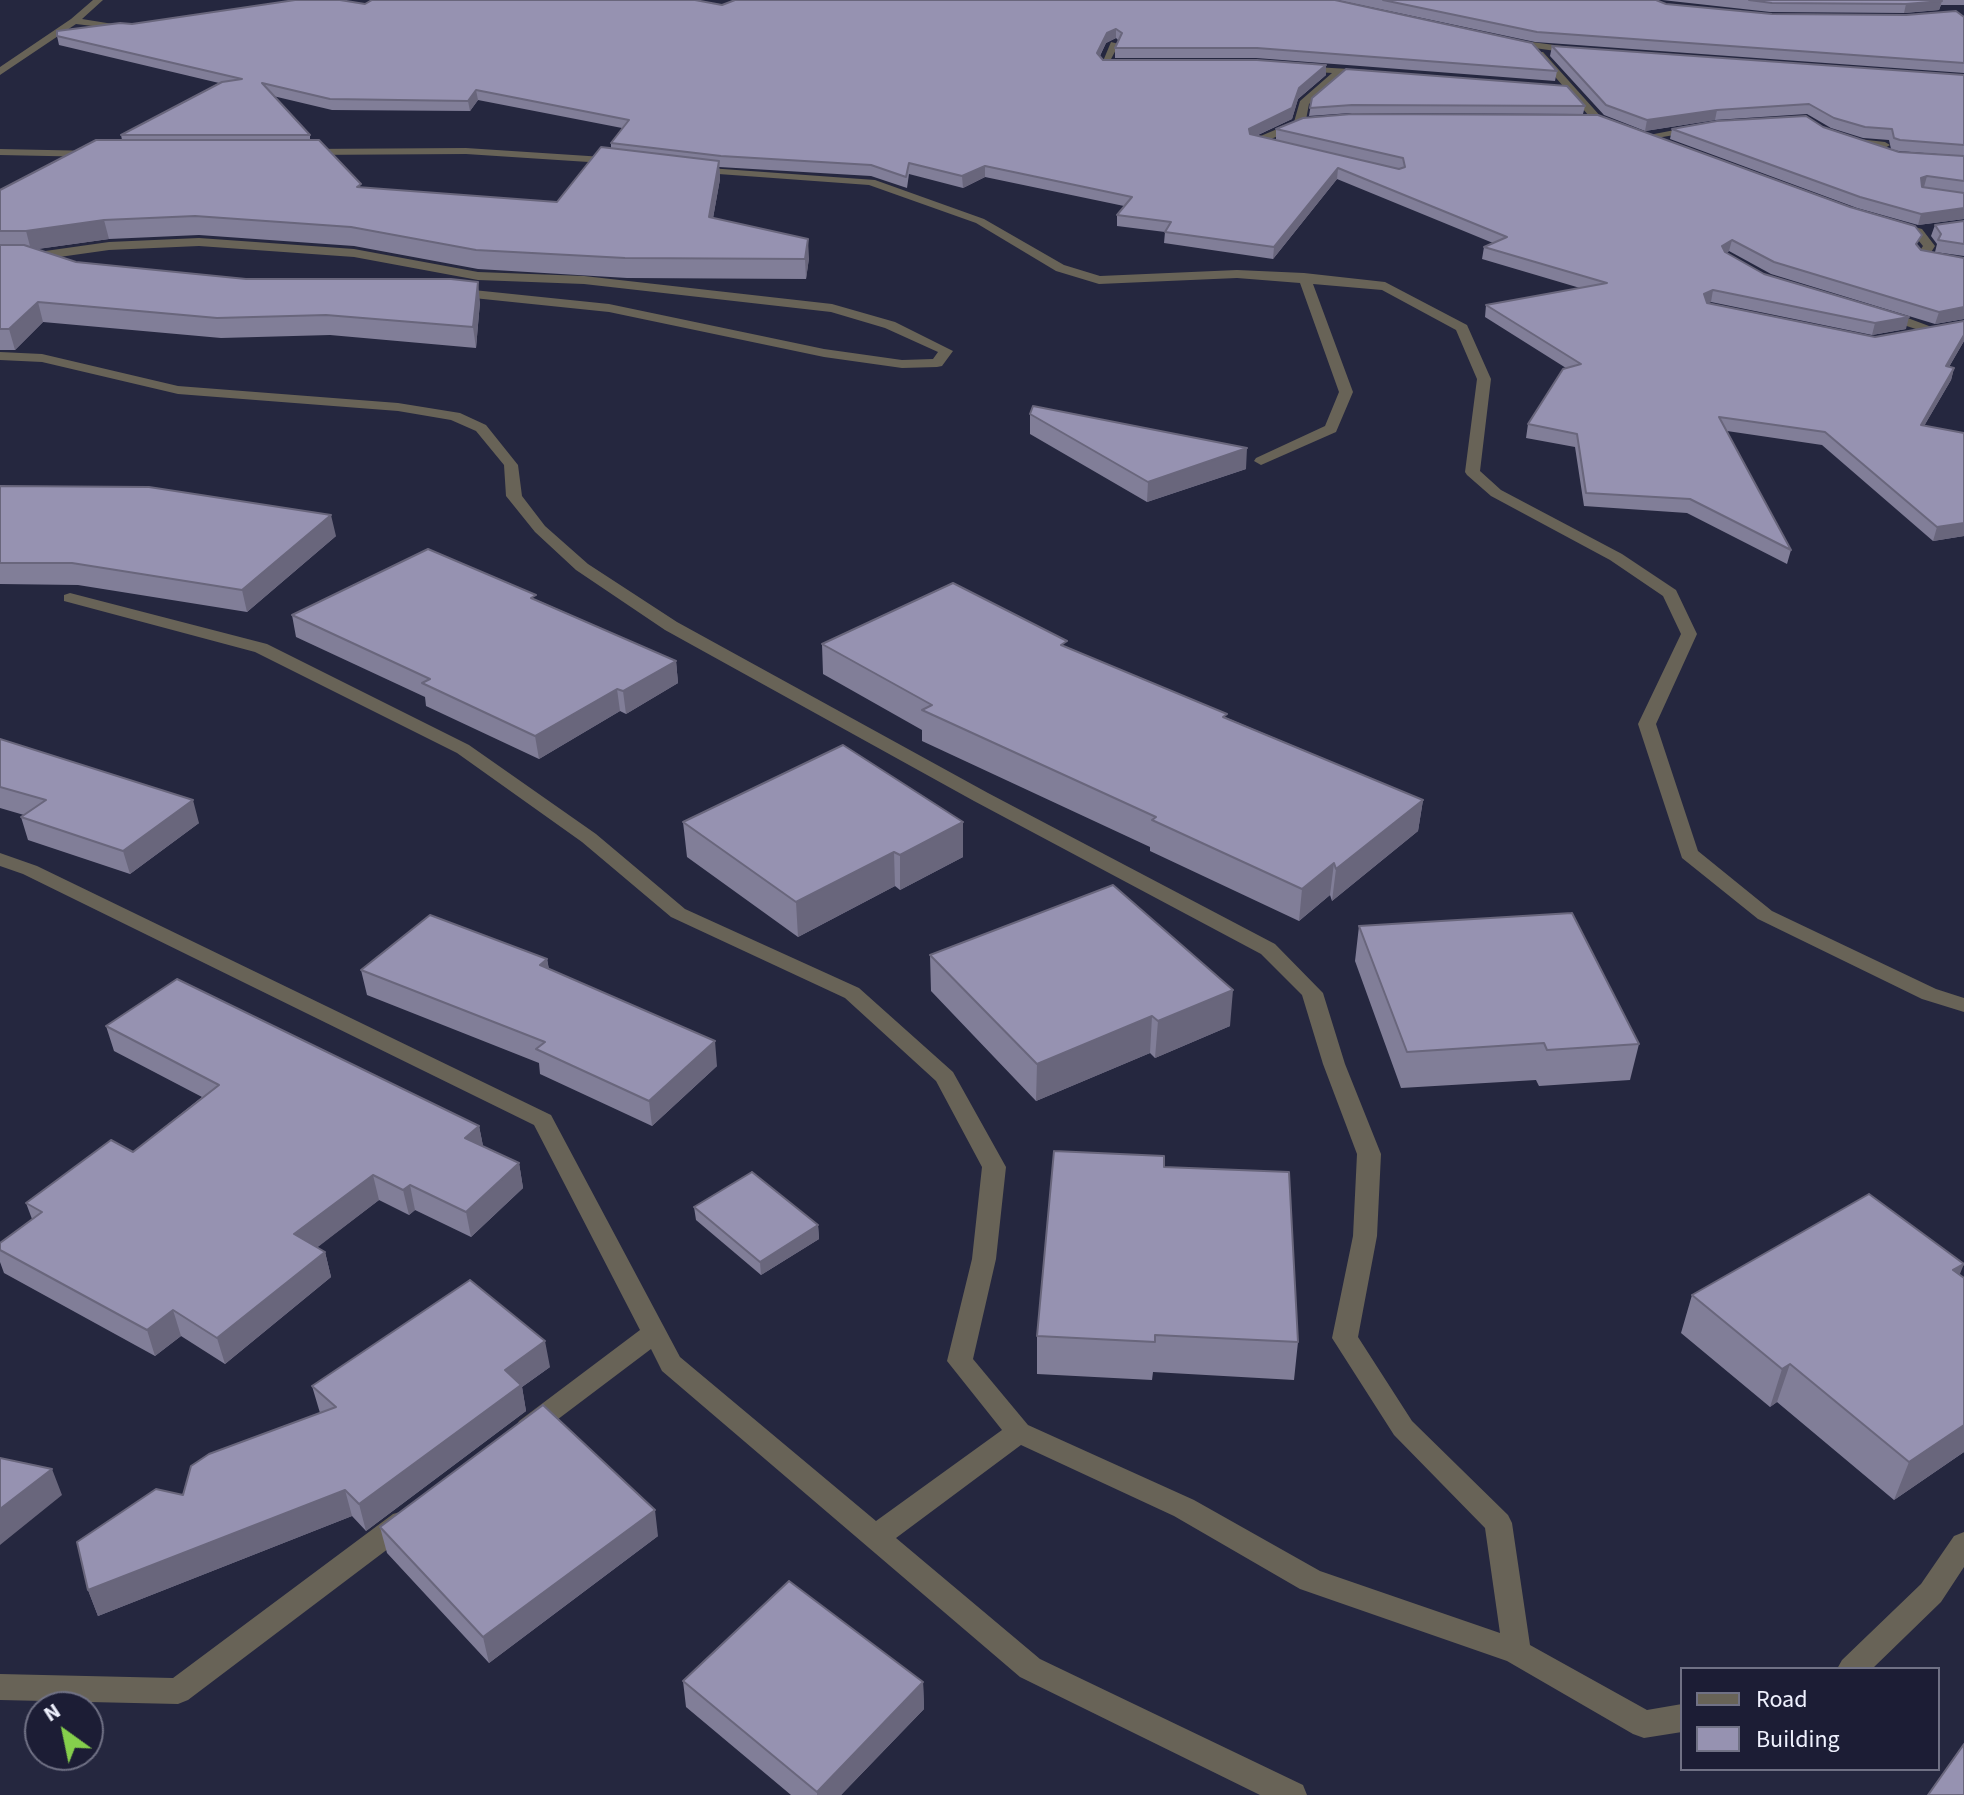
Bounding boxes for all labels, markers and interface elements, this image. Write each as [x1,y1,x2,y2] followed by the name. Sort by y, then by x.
[1680,1667,1940,1771] legend
[1756,1682,1808,1717] text: Road
[24,1691,104,1771] north arrow
[37,1695,67,1730] text: N
[1756,1722,1840,1757] text: Building

